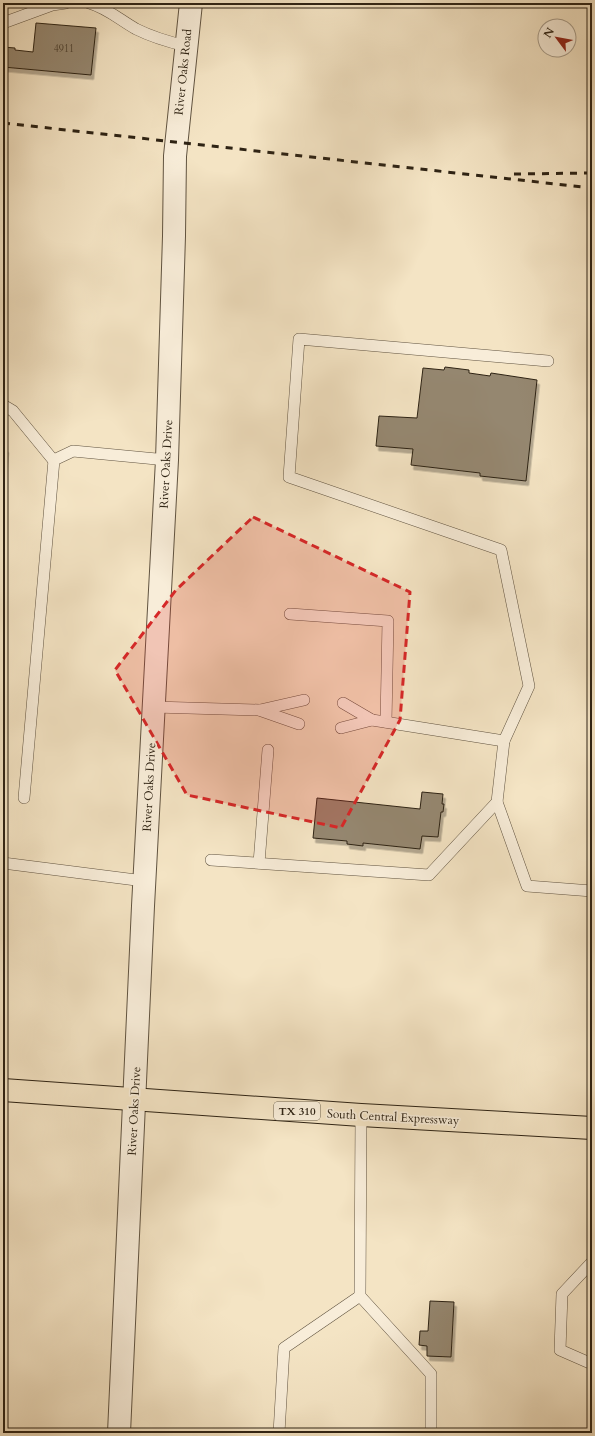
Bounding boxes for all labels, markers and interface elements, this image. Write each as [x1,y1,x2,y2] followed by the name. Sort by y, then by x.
[537,18,577,58] north arrow
[540,25,558,41] text: N
[171,28,196,116] street label: River Oaks Road
[54,42,74,56] house number: 4911
[156,419,176,509] street label: River Oaks Drive
[139,742,159,832] street label: River Oaks Drive
[124,1066,144,1156] street label: River Oaks Drive
[274,1102,320,1120] road number: TX 310
[326,1106,460,1128] street label: South Central Expressway

